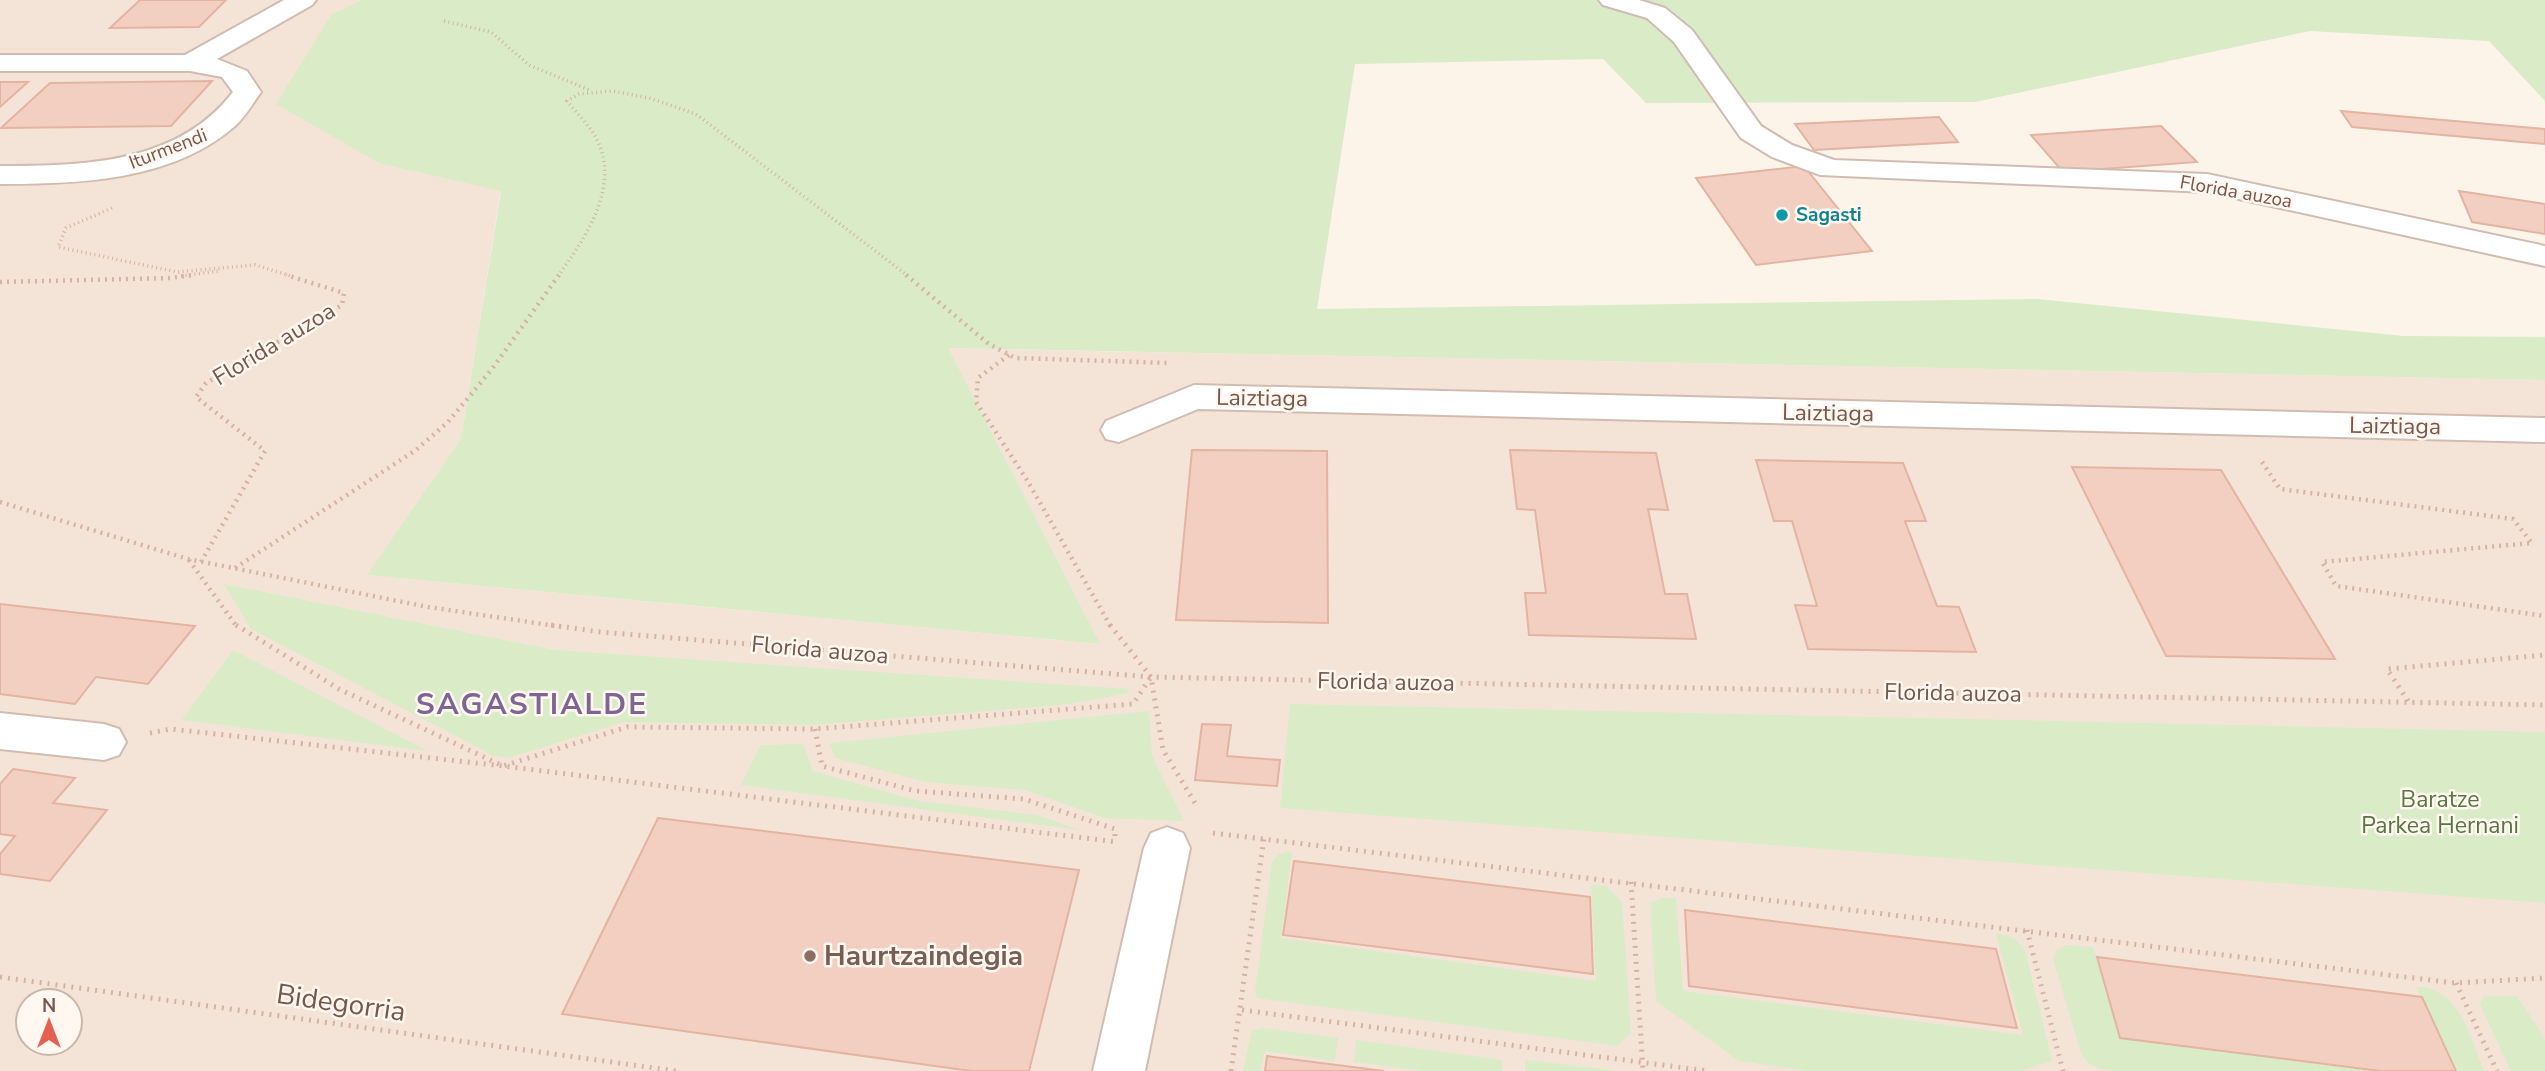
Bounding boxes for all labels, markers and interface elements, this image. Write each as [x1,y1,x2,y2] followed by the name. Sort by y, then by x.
[125,122,211,176] street label: Iturmendi
[2178,169,2294,215] street label: Florida auzoa
[1796,202,1862,228] place label: Sagasti
[1774,207,1790,223] marker: Sagasti
[207,295,341,393] street label: Florida auzoa
[1216,382,1308,414] street label: Laiztiaga
[1782,397,1874,429] street label: Laiztiaga
[2349,410,2441,442] street label: Laiztiaga
[750,629,890,671] street label: Florida auzoa
[1317,665,1455,699] street label: Florida auzoa
[1884,676,2022,710] street label: Florida auzoa
[416,684,648,725] district label: SAGASTIALDE
[2361,784,2519,841] park label: Baratze Parkea Hernani
[824,937,1023,975] place label: Haurtzaindegia
[802,948,818,964] marker: Haurtzaindegia
[274,975,408,1031] street label: Bidegorria
[14,987,84,1057] north arrow
[42,993,56,1019] text: N

